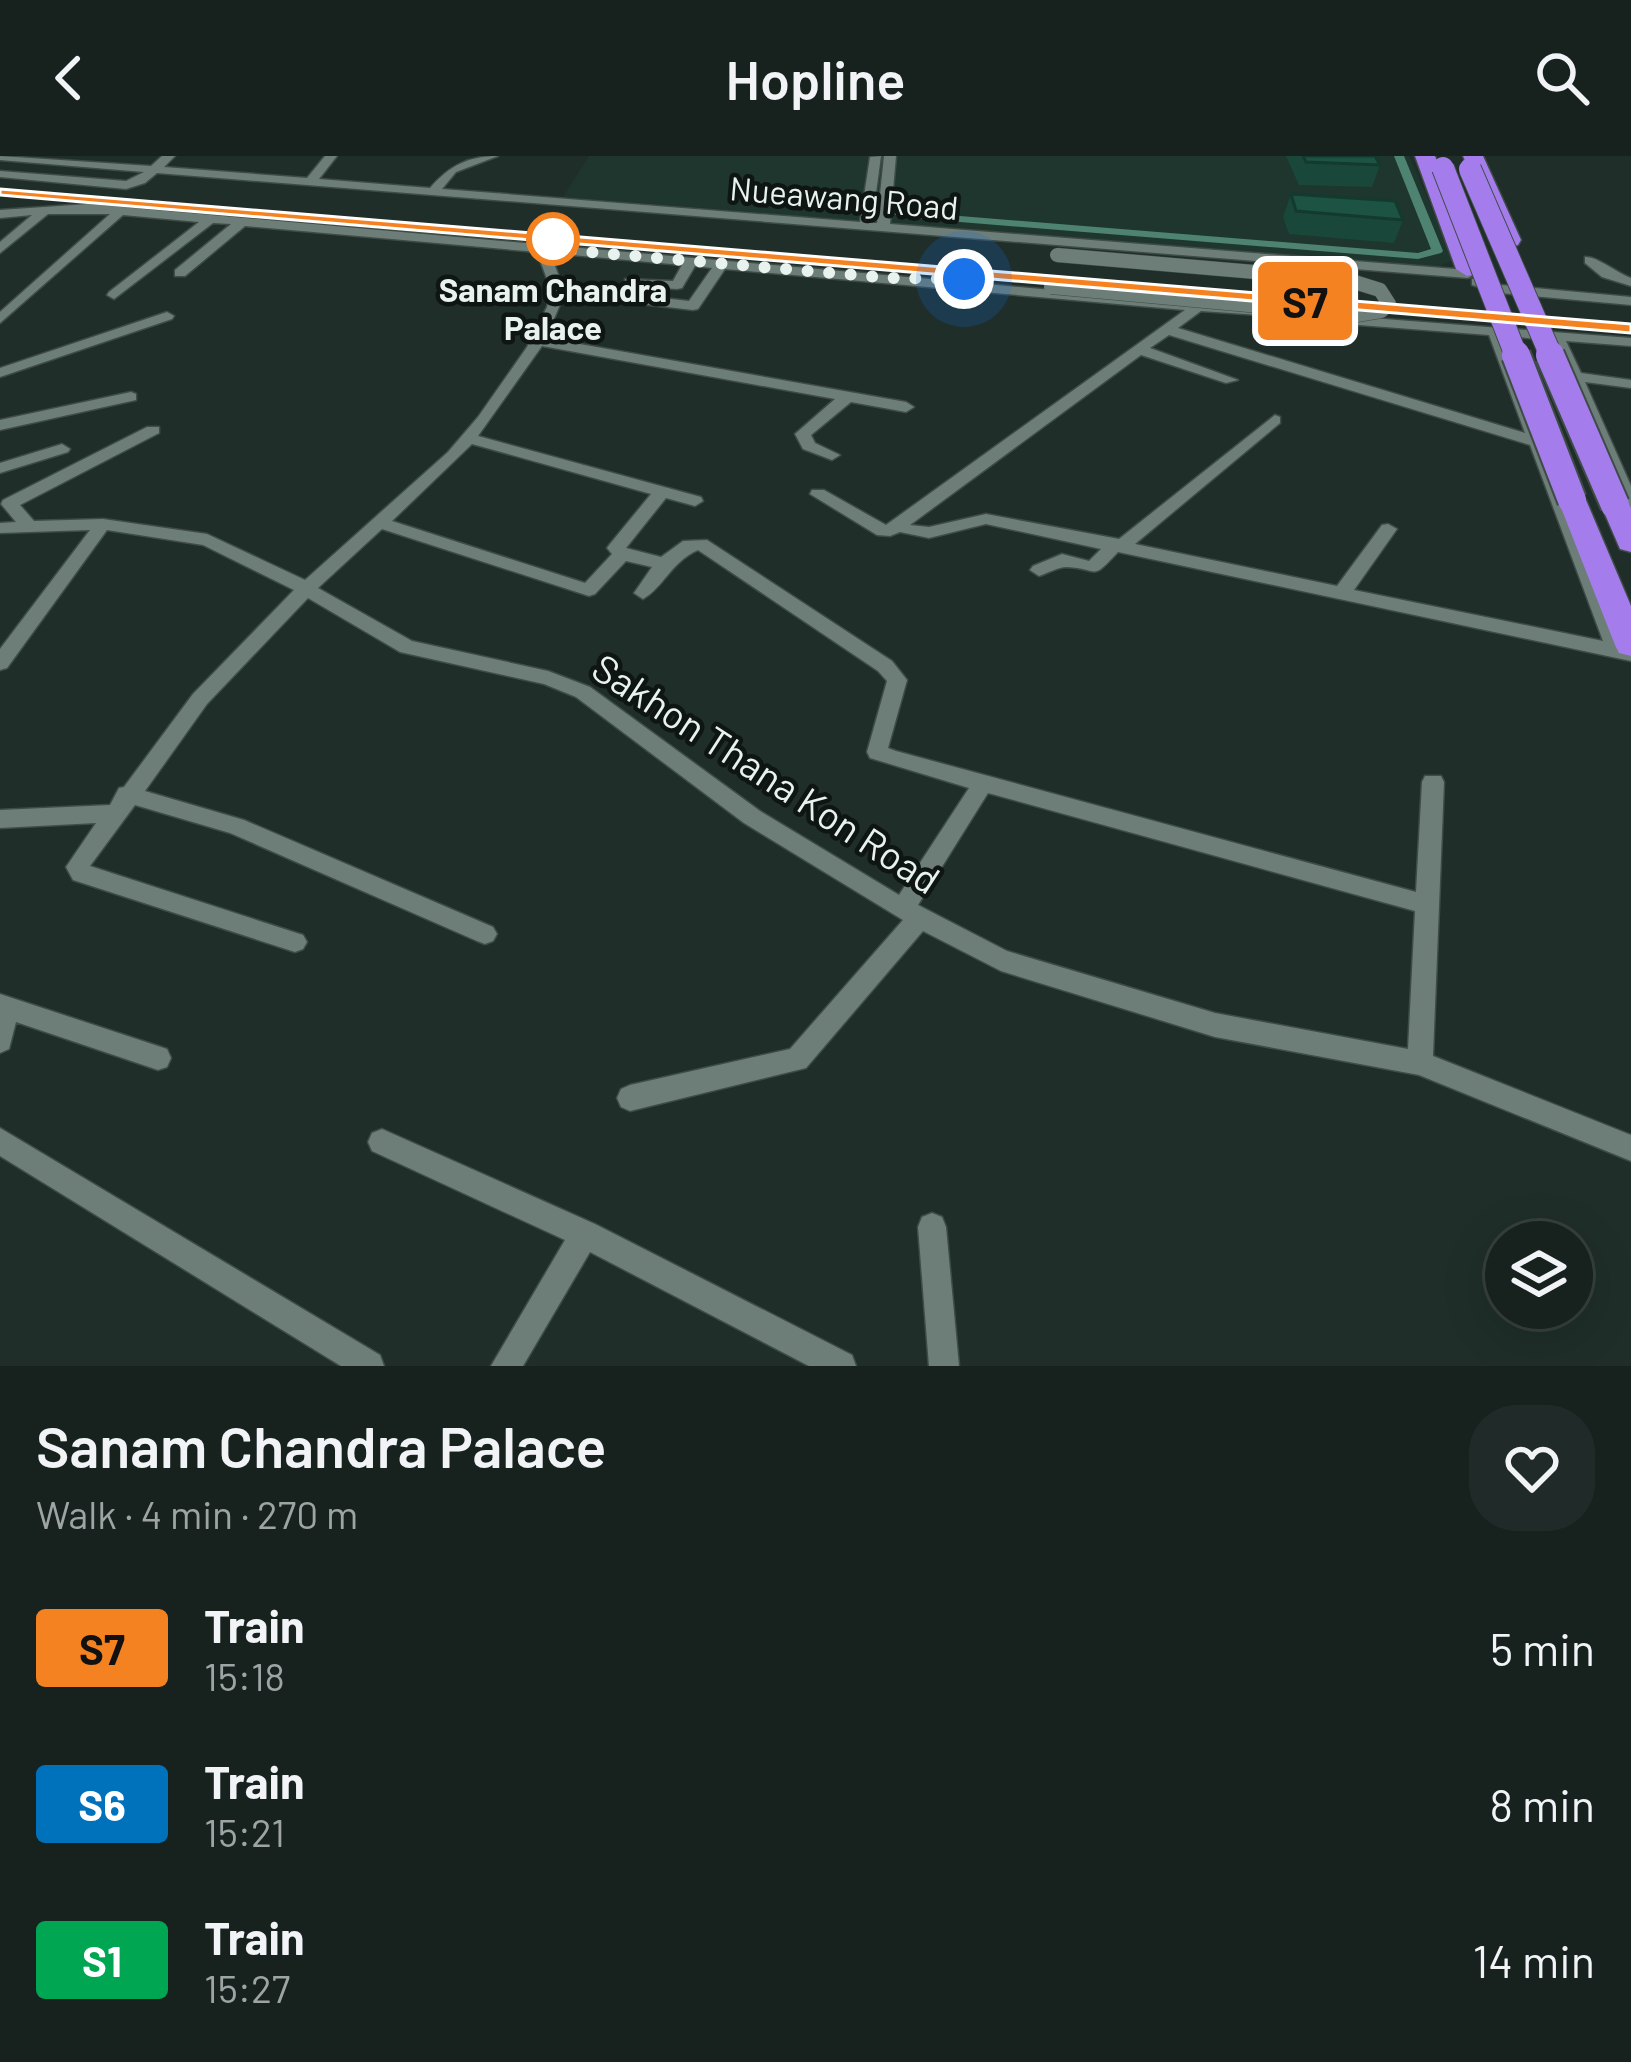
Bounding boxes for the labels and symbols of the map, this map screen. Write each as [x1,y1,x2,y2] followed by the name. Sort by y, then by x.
[728,167,960,227] street label: Nueawang Road
[528,214,578,264] marker: Sanam Chandra Palace
[934,249,994,309] your location
[1251,262,1359,340] line badge: S7
[439,269,667,347] place label: Sanam Chandra Palace
[584,643,949,903] street label: Sakhon Thana Kon Road

